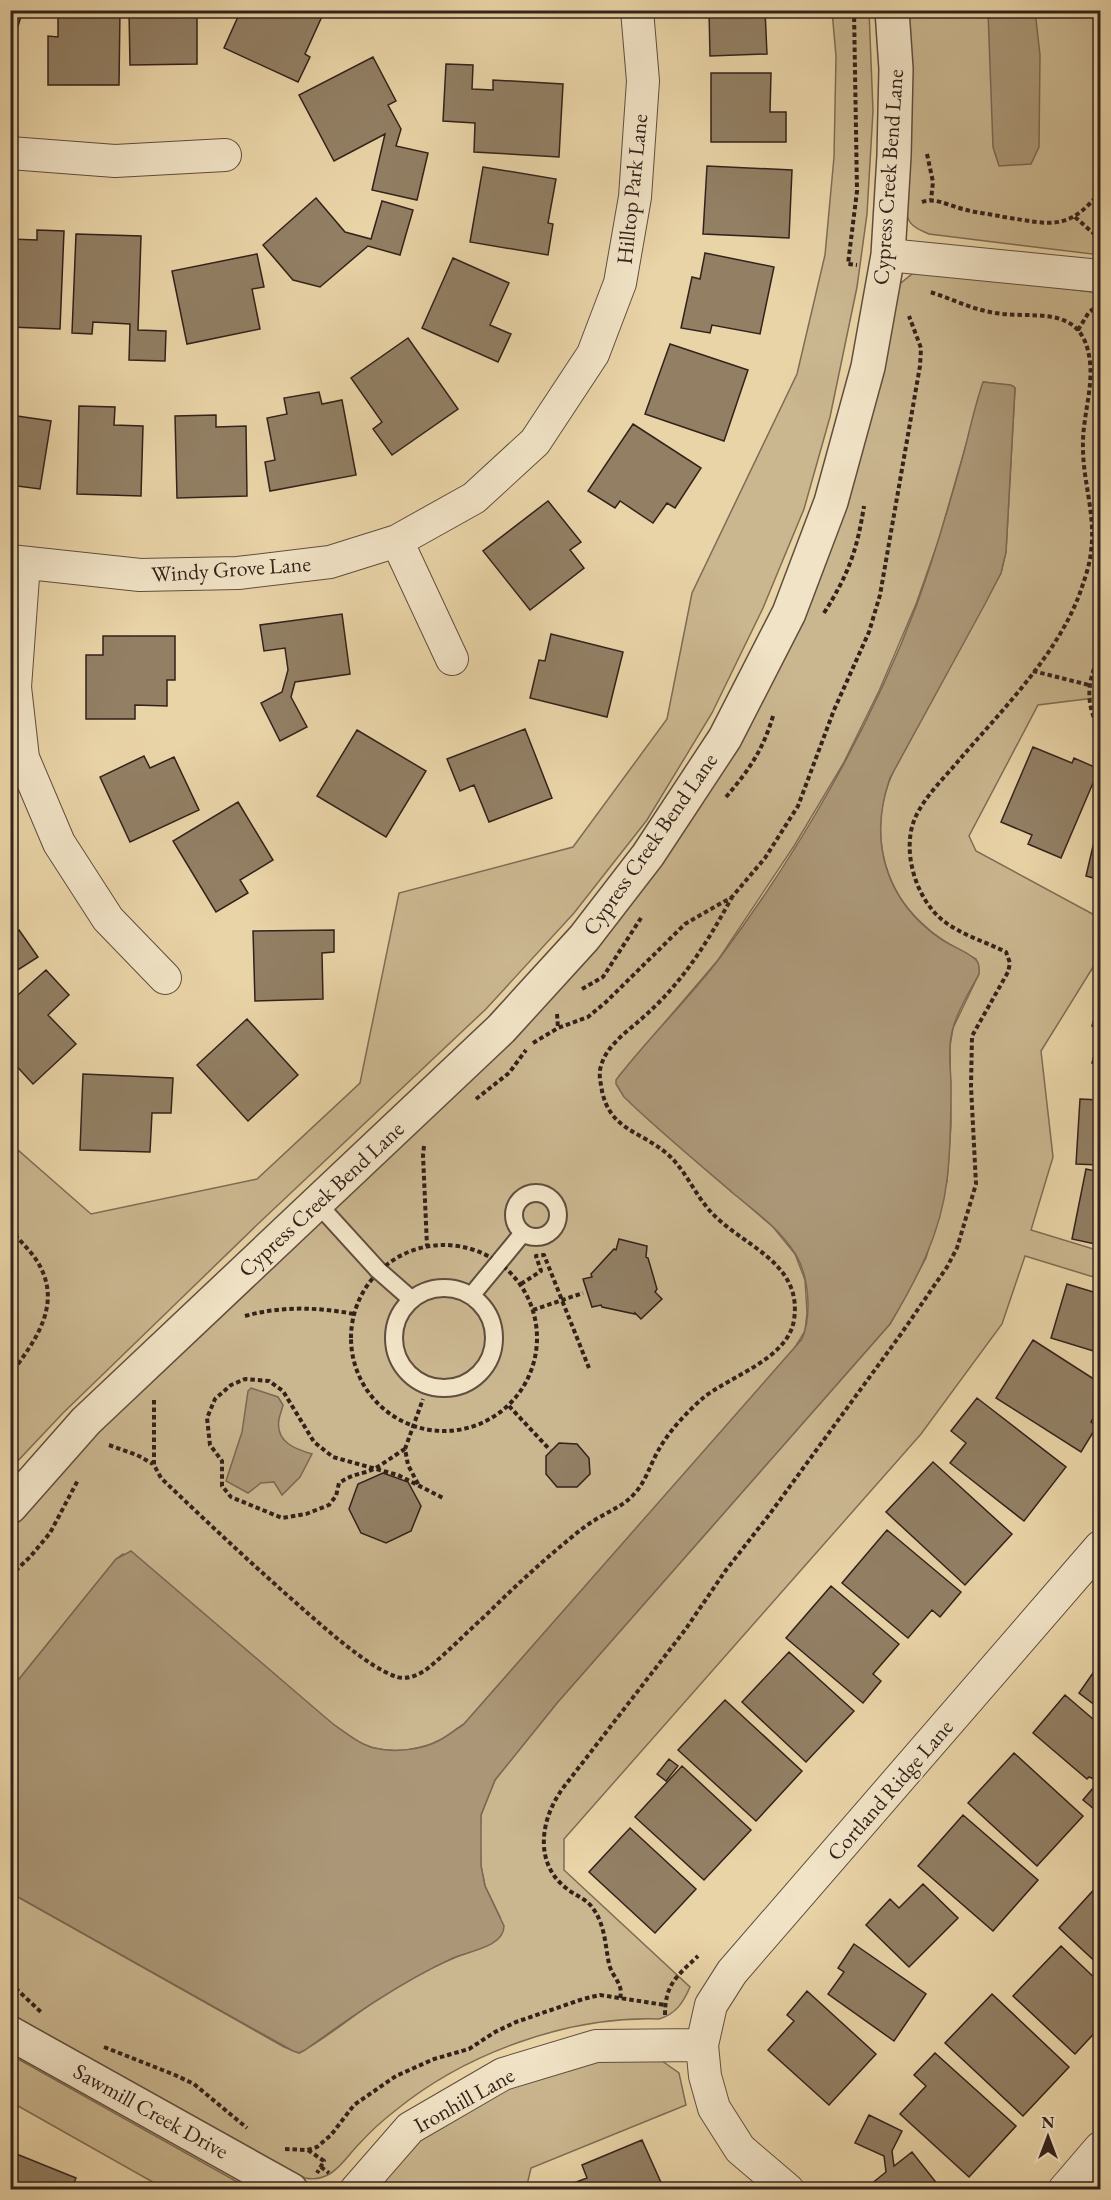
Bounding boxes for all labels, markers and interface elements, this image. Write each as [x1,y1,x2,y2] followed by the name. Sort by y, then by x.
[866,68,910,286] street label: Cypress Creek Bend Lane
[610,112,654,266] street label: Hilltop Park Lane
[150,549,312,589] street label: Windy Grove Lane
[576,747,724,941] street label: Cypress Creek Bend Lane
[232,1114,410,1283] street label: Cypress Creek Bend Lane
[820,1713,960,1867] street label: Cortland Ridge Lane
[68,2056,234,2166] street label: Sawmill Creek Drive
[408,2060,520,2140] street label: Ironhill Lane
[1018,2107,1078,2167] north arrow
[1042,2112,1055,2133] text: N

